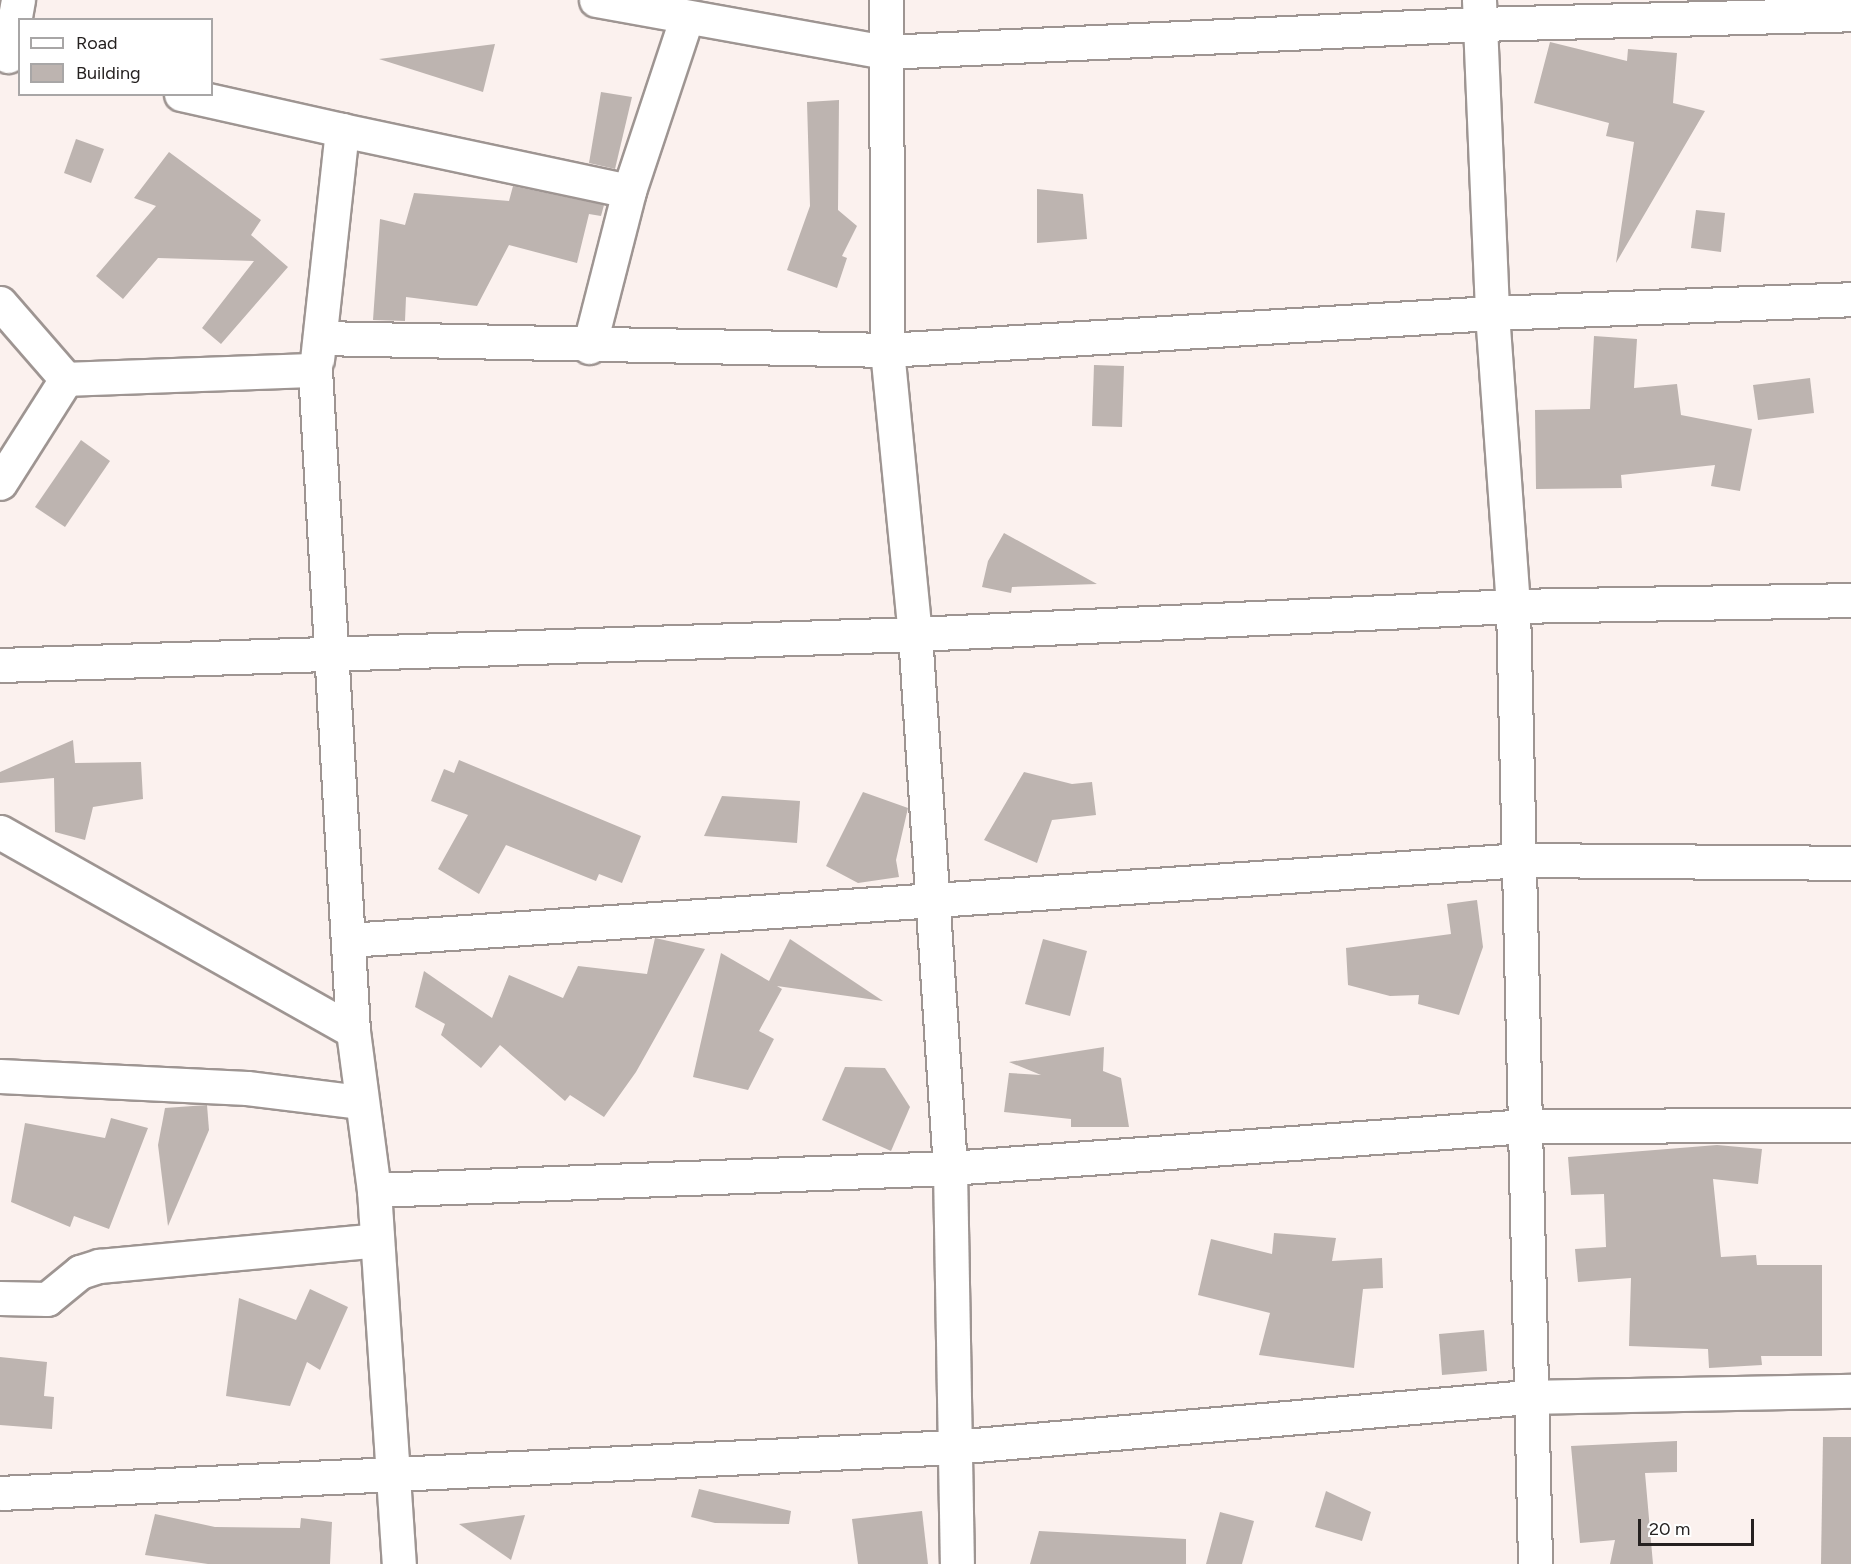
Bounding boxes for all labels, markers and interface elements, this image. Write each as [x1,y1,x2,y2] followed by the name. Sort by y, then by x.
[18,18,213,96] legend
[76,32,117,54] text: Road
[76,62,141,84] text: Building
[1641,1507,1756,1545] scale bar
[1649,1518,1690,1540] text: 20 m

